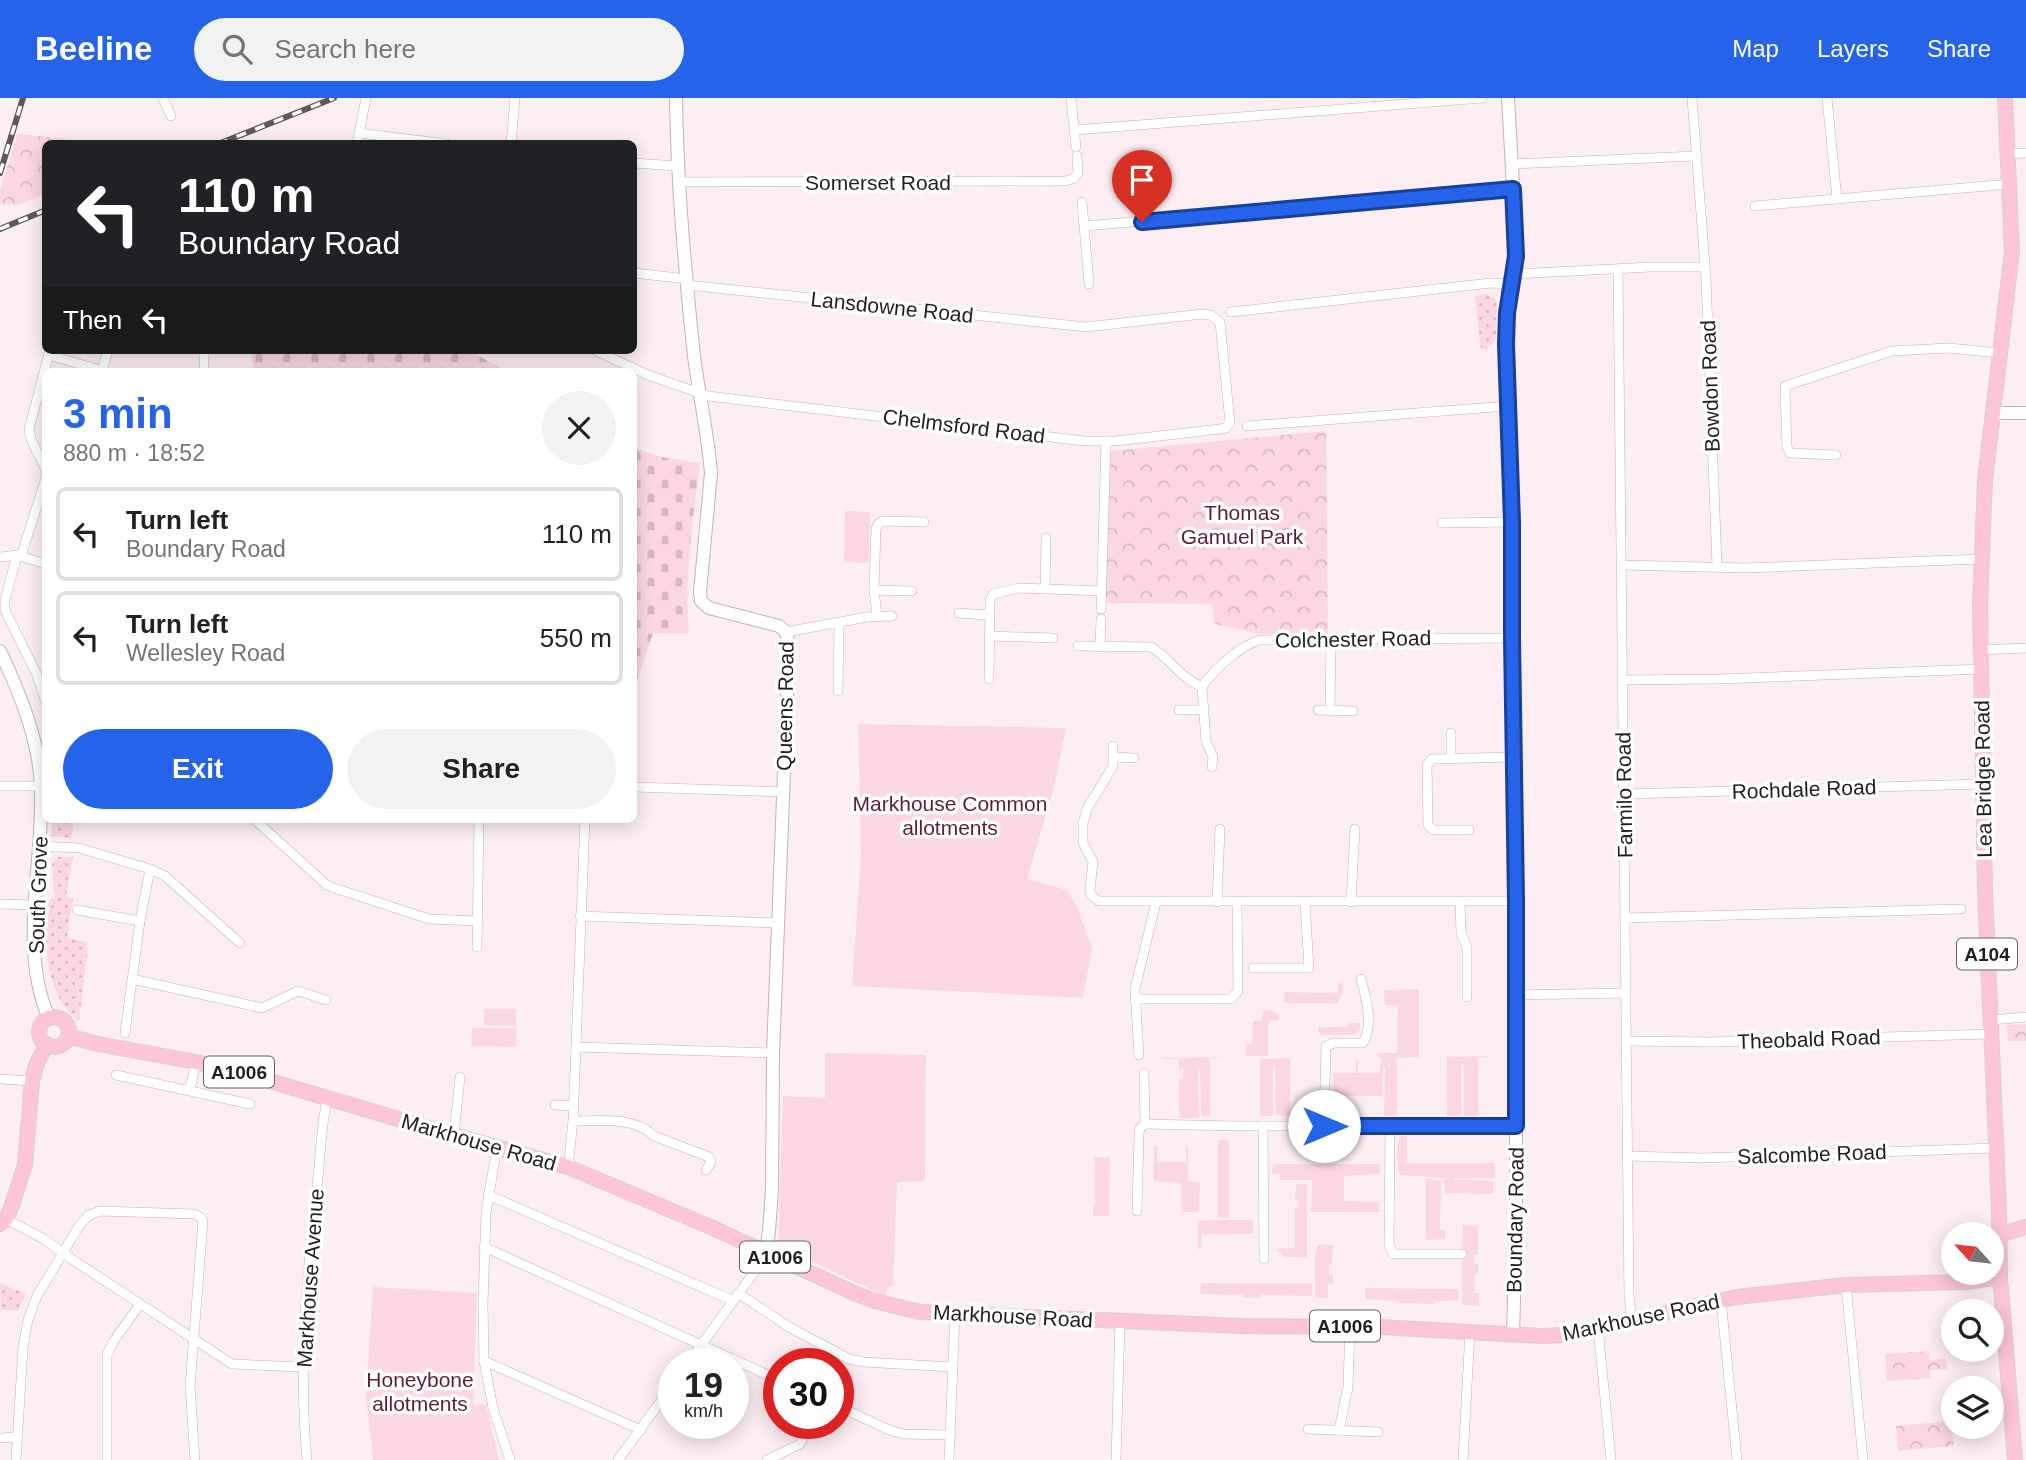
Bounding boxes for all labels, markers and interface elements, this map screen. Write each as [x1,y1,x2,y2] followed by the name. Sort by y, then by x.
[194,18,684,81] search box
[35,30,152,67] text: Beeline
[218,30,256,68] icon: search
[274,34,416,64] text: Search here
[1732,35,1779,62] text: Map
[1817,35,1889,62] text: Layers
[1927,35,1991,62] text: Share
[1112,150,1172,222] pin
[1123,161,1161,199] icon: arrive
[63,168,154,259] icon: left
[178,168,314,222] text: 110 m
[805,171,951,194] street label: Somerset Road
[178,225,400,261] text: Boundary Road
[810,287,974,327] street label: Lansdowne Road
[136,301,174,339] icon: left
[63,305,122,335] text: Then
[1696,320,1724,452] street label: Bowdon Road
[63,390,173,437] text: 3 min
[542,391,616,465] button: close
[882,405,1046,447] street label: Chelmsford Road
[63,440,205,466] text: 880 m · 18:52
[1181,501,1304,548] park label: Thomas Gamuel Park
[126,505,228,535] text: Turn left
[67,515,105,553] icon: left
[542,519,612,549] text: 110 m
[126,536,286,562] text: Boundary Road
[126,609,228,639] text: Turn left
[67,619,105,657] icon: left
[540,623,612,653] text: 550 m
[1275,626,1431,652] street label: Colchester Road
[126,640,285,666] text: Wellesley Road
[772,641,798,771] street label: Queens Road
[1970,700,1996,858] street label: Lea Bridge Road
[63,729,333,809] button: Exit
[347,729,616,809] button: Share
[1611,732,1637,858] street label: Farmilo Road
[1731,775,1877,803] street label: Rochdale Road
[853,792,1047,839] park label: Markhouse Common allotments
[24,836,52,954] street label: South Grove
[1957,939,2017,970] road number: A104
[1737,1025,1881,1053] street label: Theobald Road
[204,1056,274,1088] road number: A1006
[1287,1089,1361,1163] position arrow
[399,1109,559,1175] street label: Markhouse Road
[1737,1140,1887,1168] street label: Salcombe Road
[1502,1147,1528,1293] street label: Boundary Road
[292,1188,328,1368] street label: Markhouse Avenue
[1941,1222,2004,1284] north arrow
[1941,1222,2004,1439] map controls
[740,1242,810,1273] road number: A1006
[1560,1289,1722,1345] street label: Markhouse Road
[1941,1299,2004,1362] button: search
[933,1300,1093,1332] street label: Markhouse Road
[1310,1310,1380,1342] road number: A1006
[763,1348,854,1439] speed limit sign: 30
[684,1365,723,1404] text: 19
[366,1368,474,1415] park label: Honeybone allotments
[1941,1376,2004,1439] button: layers
[684,1401,723,1421] text: km/h

